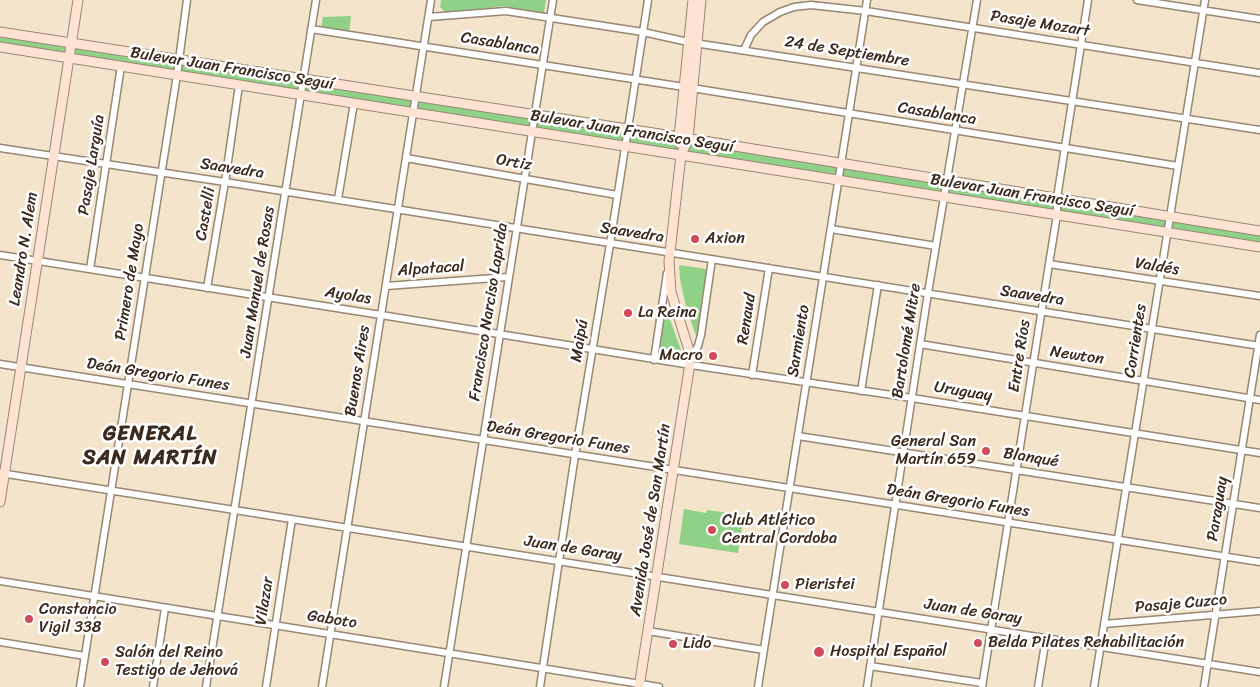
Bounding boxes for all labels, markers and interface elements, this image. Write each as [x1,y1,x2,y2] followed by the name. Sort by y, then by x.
[989,7,1091,41] street label: Pasaje Mozart
[459,28,541,60] street label: Casablanca
[783,33,911,71] street label: 24 de Septiembre
[129,43,335,95] street label: Bulevar Juan Francisco Seguí
[896,98,978,130] street label: Casablanca
[529,106,735,158] street label: Bulevar Juan Francisco Seguí
[75,113,109,217] street label: Pasaje Larguía
[495,150,533,176] street label: Ortiz
[199,154,265,184] street label: Saavedra
[929,170,1135,222] street label: Bulevar Juan Francisco Seguí
[192,186,220,242] street label: Castelli
[6,191,42,307] street label: Leandro N. Alem
[237,205,279,359] street label: Juan Manuel de Rosas
[599,218,665,248] street label: Saavedra
[111,222,149,342] street label: Primero de Mayo
[465,222,513,402] street label: Francisco Narciso Laprida
[705,229,745,249] place label: Axion
[689,233,701,245] marker: Axion
[1134,254,1180,280] street label: Valdés
[397,257,465,281] street label: Alpatacal
[999,281,1065,311] street label: Saavedra
[888,282,926,400] street label: Bartolomé Mitre
[324,283,372,309] street label: Ayolas
[733,292,761,346] street label: Renaud
[638,303,697,323] place label: La Reina
[1121,303,1151,379] street label: Corrientes
[784,304,814,378] street label: Sarmiento
[622,307,634,319] marker: La Reina
[567,318,593,364] street label: Maipú
[1005,318,1035,394] street label: Entre Ríos
[341,324,375,418] street label: Buenos Aires
[1049,342,1105,370] street label: Newton
[659,346,703,366] place label: Macro
[707,350,719,362] marker: Macro
[85,354,231,396] street label: Deán Gregorio Funes
[933,378,993,406] street label: Uruguay
[485,417,631,459] street label: Deán Gregorio Funes
[82,422,218,472] district label: GENERAL SAN MARTÍN
[626,422,676,618] street label: Avenida José de San Martín
[891,432,976,470] place label: General San Martín 659
[1002,444,1060,472] street label: Blanqué
[980,445,992,457] marker: General San Martín 659
[1203,475,1233,543] street label: Paraguay
[885,480,1031,522] street label: Deán Gregorio Funes
[722,511,837,549] place label: Club Atlético Central Cordoba
[706,524,718,536] marker: Club Atlético Central Cordoba
[523,532,623,566] street label: Juan de Garay
[252,575,278,627] street label: Vilazar
[795,575,855,595] place label: Pieristei
[779,579,791,591] marker: Pieristei
[1134,590,1228,618] street label: Pasaje Cuzco
[923,595,1023,629] street label: Juan de Garay
[39,600,117,638] place label: Constancio Vigil 338
[306,607,358,633] street label: Gaboto
[23,613,35,625] marker: Constancio Vigil 338
[988,633,1184,653] place label: Belda Pilates Rehabilitación
[683,634,711,654] place label: Lido
[972,637,984,649] marker: Belda Pilates Rehabilitación
[667,638,679,650] marker: Lido
[830,642,947,662] place label: Hospital Español
[115,643,238,681] place label: Salón del Reino Testigo de Jehová
[812,645,826,659] marker: Hospital Español
[99,656,111,668] marker: Salón del Reino Testigo de Jehová

